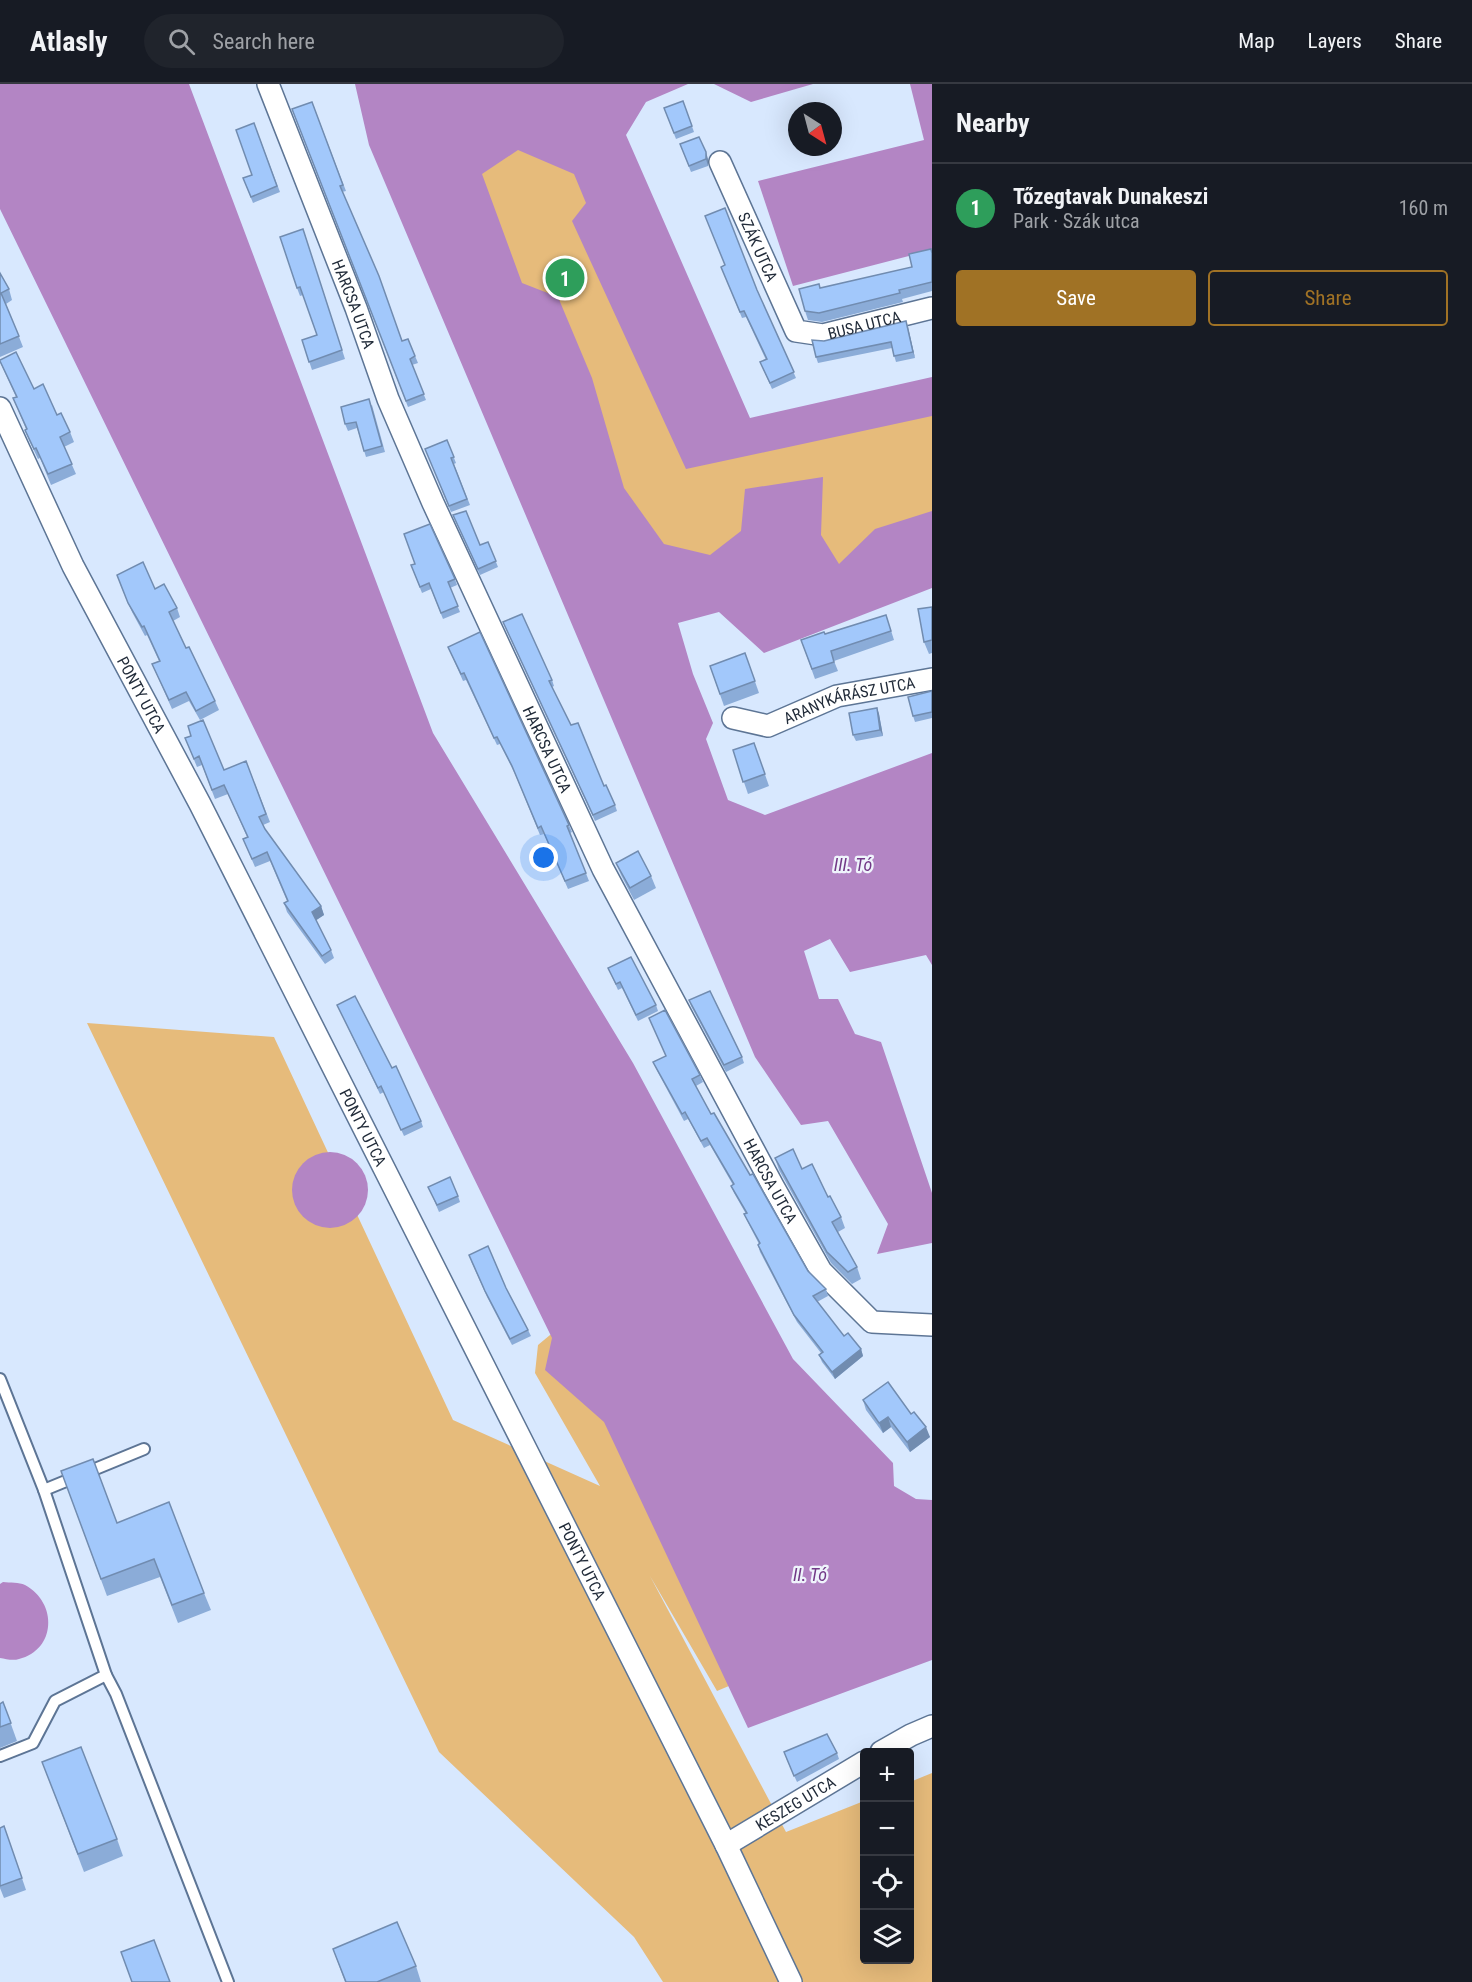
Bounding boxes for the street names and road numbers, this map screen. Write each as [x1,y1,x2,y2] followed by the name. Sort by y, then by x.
[734,209,781,285] street label: SZÁK UTCA
[328,257,378,351] street label: HARCSA UTCA
[826,307,903,343] street label: BUSA UTCA
[113,653,169,737] street label: PONTY UTCA
[781,673,917,728] street label: ARANYKÁRÁSZ UTCA
[519,703,575,796] street label: HARCSA UTCA
[335,1086,390,1169] street label: PONTY UTCA
[739,1136,801,1227] street label: HARCSA UTCA
[555,1519,610,1603] street label: PONTY UTCA
[752,1772,839,1835] street label: KESZEG UTCA

